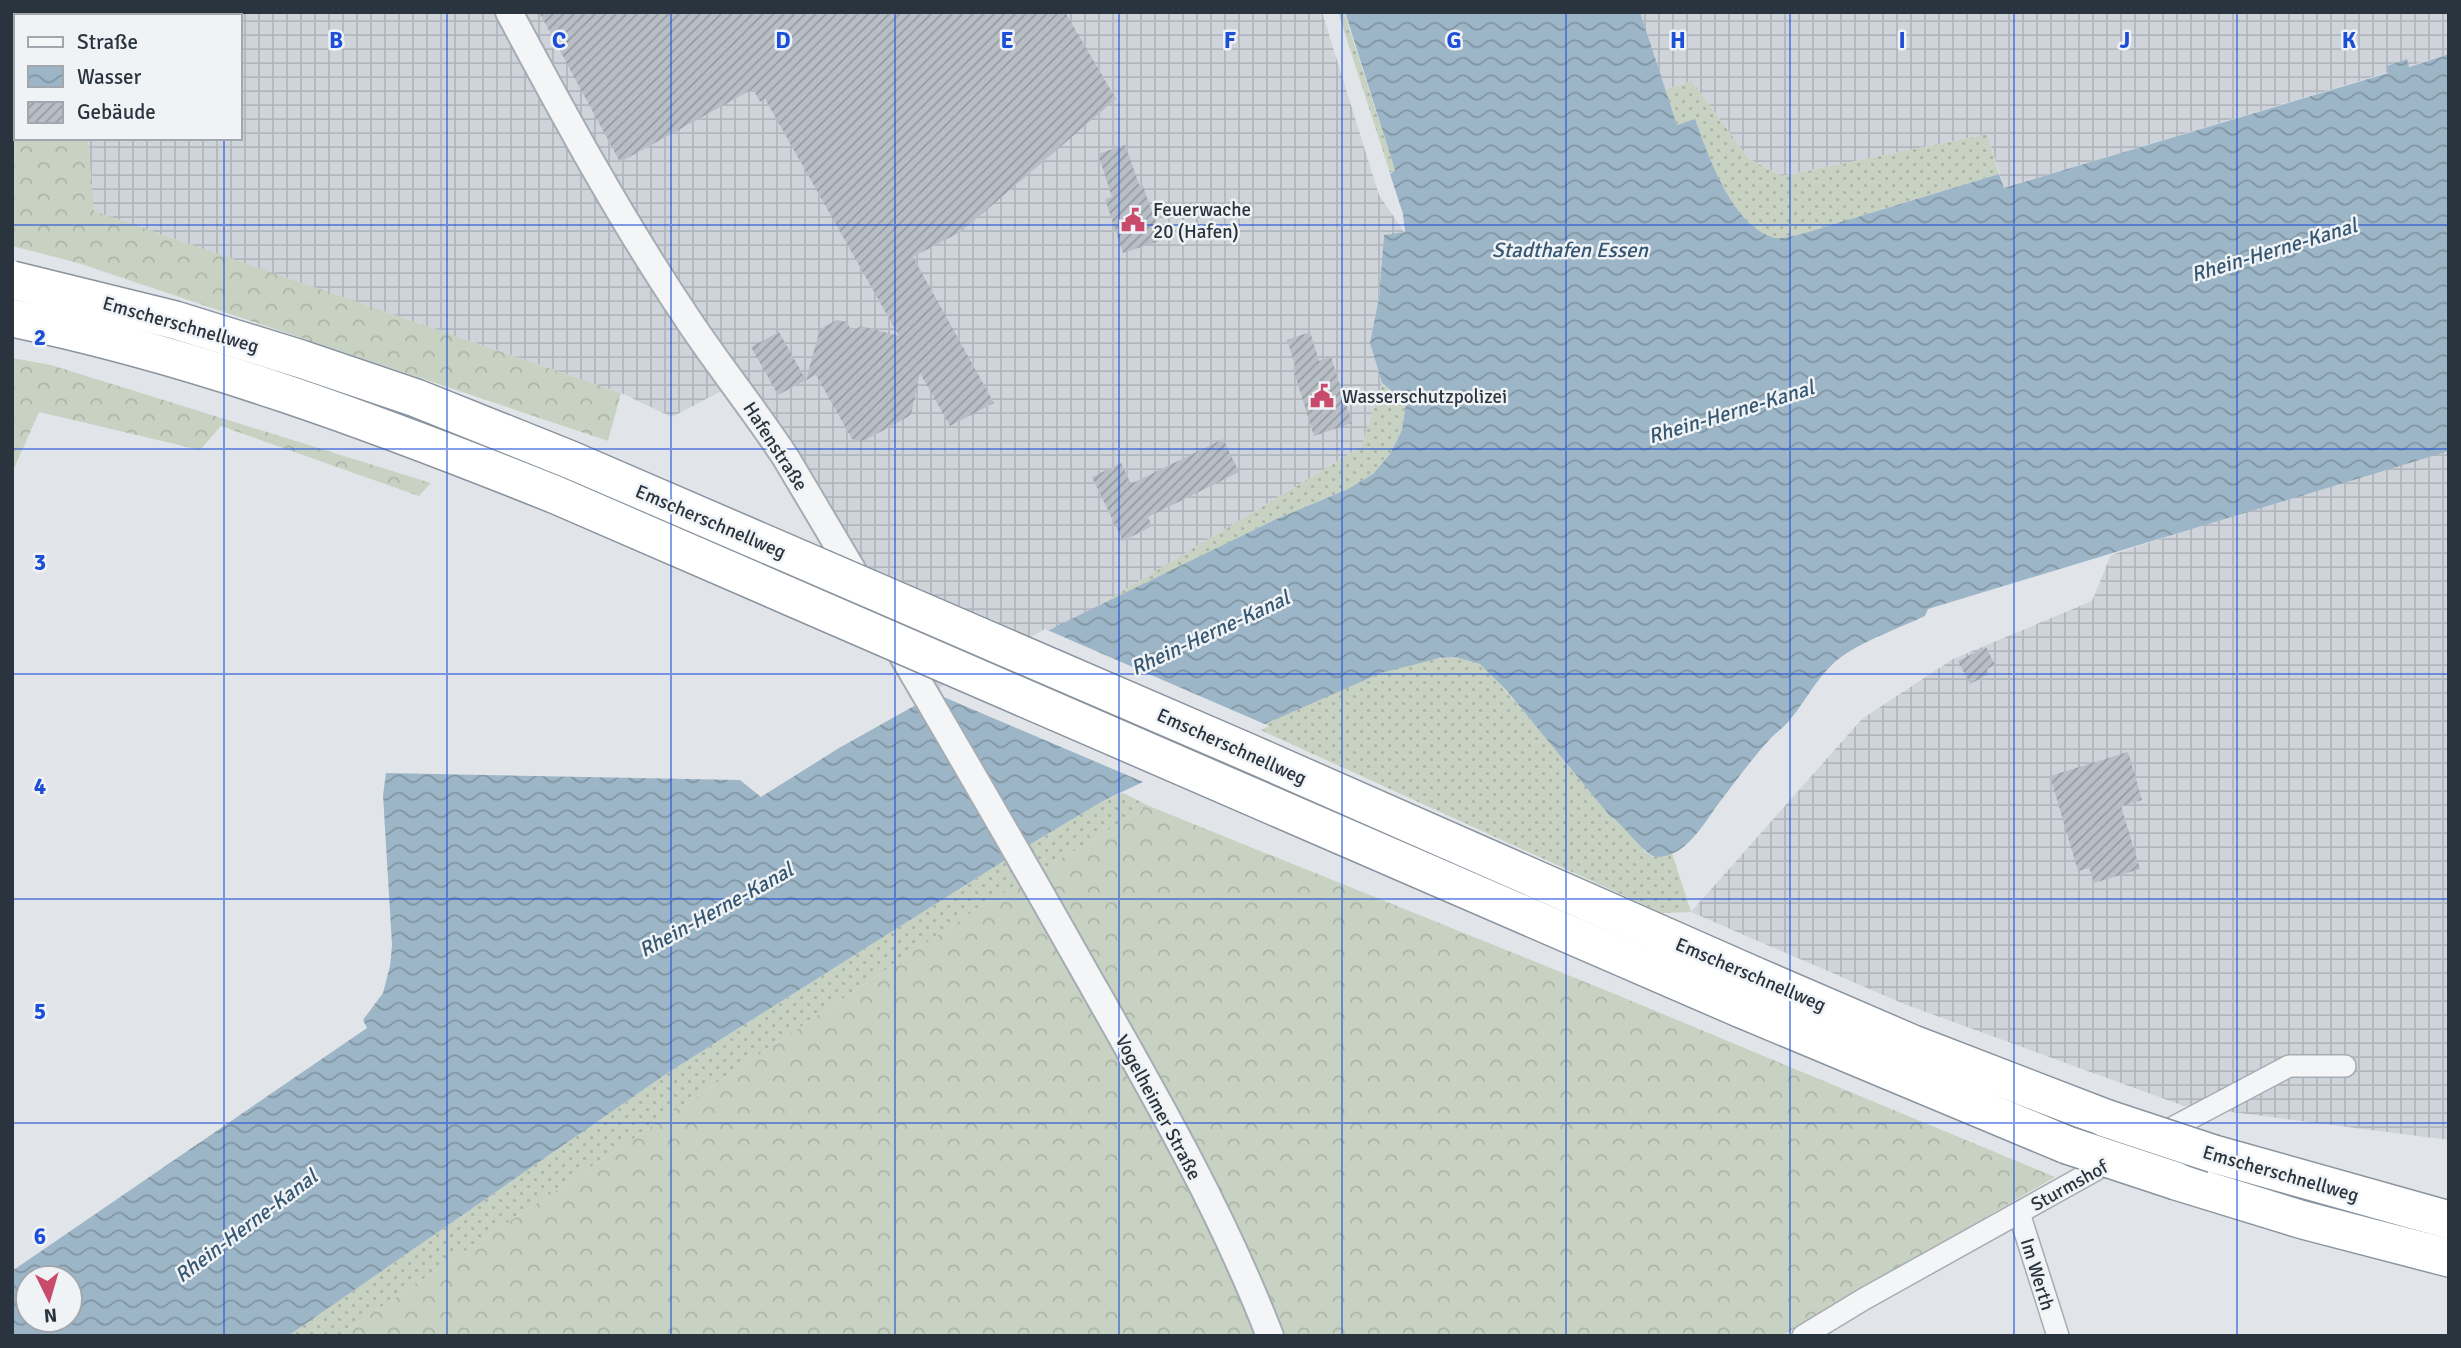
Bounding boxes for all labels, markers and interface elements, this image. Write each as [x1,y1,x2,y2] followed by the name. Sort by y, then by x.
[14,14,242,140] legend
[329,26,343,55] text: B
[552,26,566,55] text: C
[775,26,791,55] text: D
[1000,26,1014,55] text: E
[1224,26,1236,55] text: F
[1446,26,1462,55] text: G
[1670,26,1686,55] text: H
[1898,26,1906,55] text: I
[2120,26,2130,55] text: J
[2342,26,2357,55] text: K
[77,29,138,55] text: Straße
[77,64,142,90] text: Wasser
[77,99,156,125] text: Gebäude
[1153,198,1251,244] place label: Feuerwache 20 (Hafen)
[1119,206,1147,234] public building icon: Feuerwache 20 (Hafen)
[2188,212,2362,288] water label: Rhein-Herne-Kanal
[1492,237,1648,263] water label: Stadthafen Essen
[100,291,262,359] street label: Emscherschnellweg
[34,323,46,352] text: 2
[1645,374,1819,450] water label: Rhein-Herne-Kanal
[1308,382,1336,410] public building icon: Wasserschutzpolizei
[1342,385,1507,409] place label: Wasserschutzpolizei
[737,397,813,496] street label: Hafenstraße
[632,479,790,564] street label: Emscherschnellweg
[34,548,46,577] text: 3
[1126,584,1295,681] water label: Rhein-Herne-Kanal
[1153,703,1310,791] street label: Emscherschnellweg
[34,772,46,801] text: 4
[634,856,799,963] water label: Rhein-Herne-Kanal
[1672,932,1830,1017] street label: Emscherschnellweg
[34,997,46,1026] text: 5
[1110,1031,1206,1184] street label: Vogelheimer Straße
[2200,1140,2362,1208] street label: Emscherschnellweg
[2027,1154,2114,1217] street label: Sturmshof
[169,1163,324,1288] water label: Rhein-Herne-Kanal
[34,1222,46,1251] text: 6
[2015,1235,2059,1313] street label: Im Werth
[14,1264,84,1334] north arrow
[43,1302,58,1327] text: N

